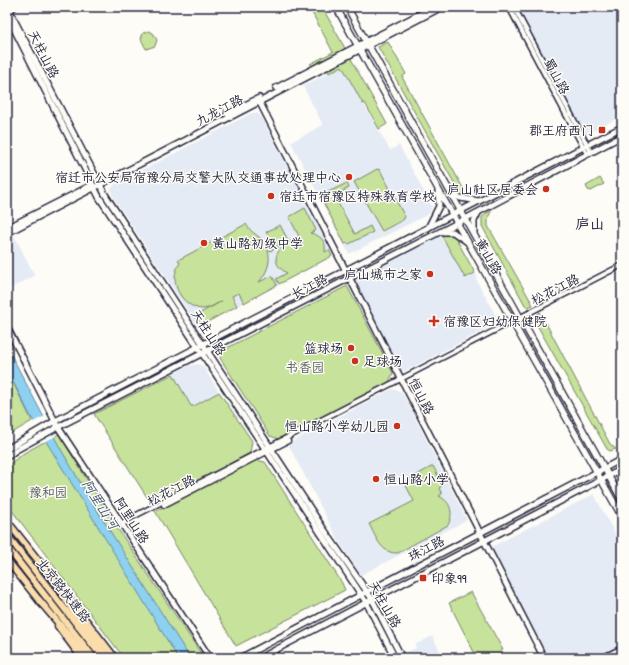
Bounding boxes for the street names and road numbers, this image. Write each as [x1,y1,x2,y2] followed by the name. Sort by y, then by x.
[24,27,64,81] street label: 天柱山路
[540,55,574,97] street label: 蜀山路
[192,90,246,130] street label: 九龙江路
[471,235,507,277] street label: 黄山路
[288,269,330,303] street label: 长江路
[528,269,582,309] street label: 松花江路
[187,305,231,359] street label: 天柱山路
[405,375,439,417] street label: 恒山路
[144,470,198,510] street label: 松花江路
[110,493,154,547] street label: 阿里山路
[405,531,447,565] street label: 珠江路
[33,554,95,626] street label: 北京路快速路
[364,577,406,631] street label: 天柱山路

